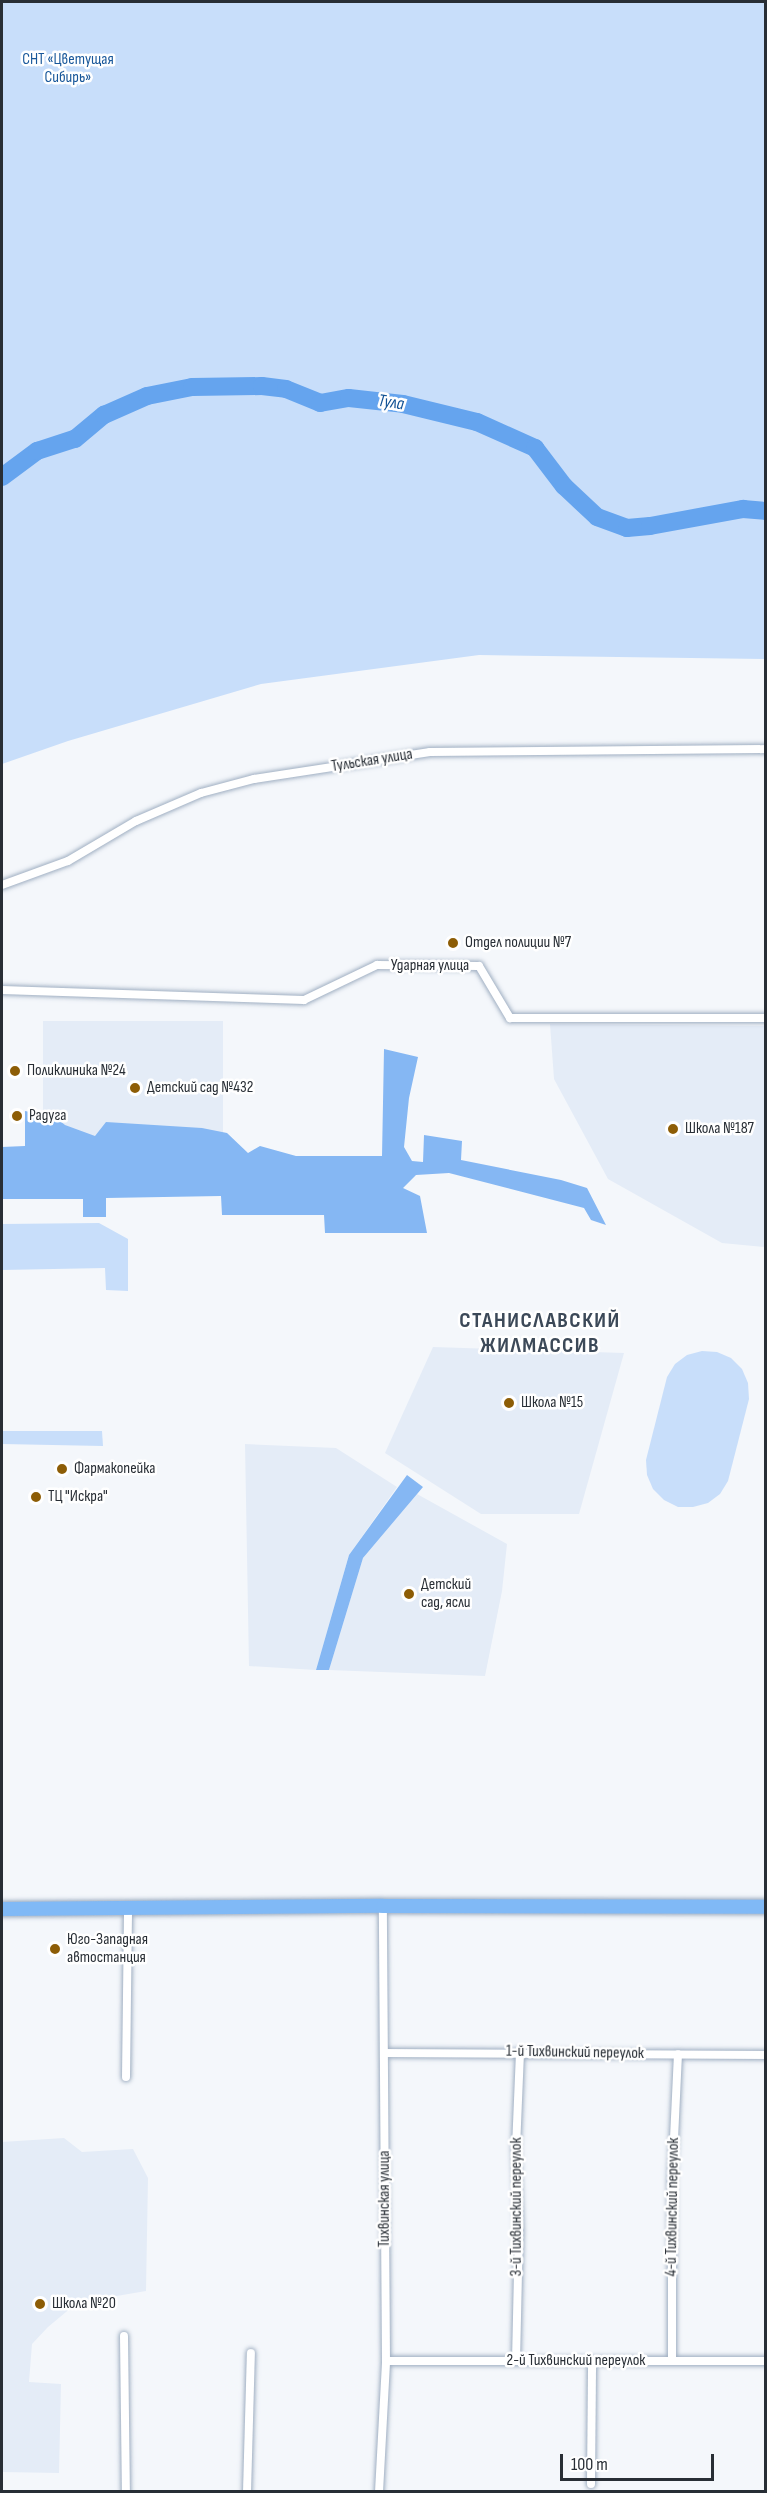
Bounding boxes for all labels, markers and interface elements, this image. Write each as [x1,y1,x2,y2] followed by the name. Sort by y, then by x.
[22,50,114,88] park label: СНТ «Цветущая Сибирь»
[377,390,405,416] water label: Тула
[330,745,414,777] street label: Тульская улица
[465,933,571,953] place label: Отдел полиции №7
[446,936,460,950] marker: Отдел полиции №7
[391,956,469,976] street label: Ударная улица
[27,1061,126,1081] place label: Поликлиника №24
[8,1064,22,1078] marker: Поликлиника №24
[147,1078,253,1098] place label: Детский сад №432
[128,1081,142,1095] marker: Детский сад №432
[29,1106,66,1126] place label: Радуга
[10,1109,24,1123] marker: Радуга
[685,1119,754,1139] place label: Школа №187
[666,1122,680,1136] marker: Школа №187
[459,1307,621,1358] district label: СТАНИСЛАВСКИЙ ЖИЛМАССИВ
[521,1393,583,1413] place label: Школа №15
[502,1396,516,1410] marker: Школа №15
[74,1459,155,1479] place label: Фармакопейка
[55,1462,69,1476] marker: Фармакопейка
[48,1487,108,1507] place label: ТЦ "Искра"
[29,1490,43,1504] marker: ТЦ "Искра"
[421,1575,471,1613] place label: Детский сад, ясли
[402,1587,416,1601] marker: Детский сад, ясли
[67,1930,148,1968] place label: Юго-Западная автостанция
[48,1942,62,1956] marker: Юго-Западная автостанция
[506,2042,644,2064] street label: 1-й Тихвинский переулок
[662,2137,684,2277] street label: 4-й Тихвинский переулок
[507,2138,527,2276] street label: 3-й Тихвинский переулок
[375,2151,395,2247] street label: Тихвинская улица
[52,2294,116,2314] place label: Школа №20
[33,2297,47,2311] marker: Школа №20
[507,2351,645,2371] street label: 2-й Тихвинский переулок
[563,2442,718,2480] scale bar
[571,2454,608,2475] text: 100 m

